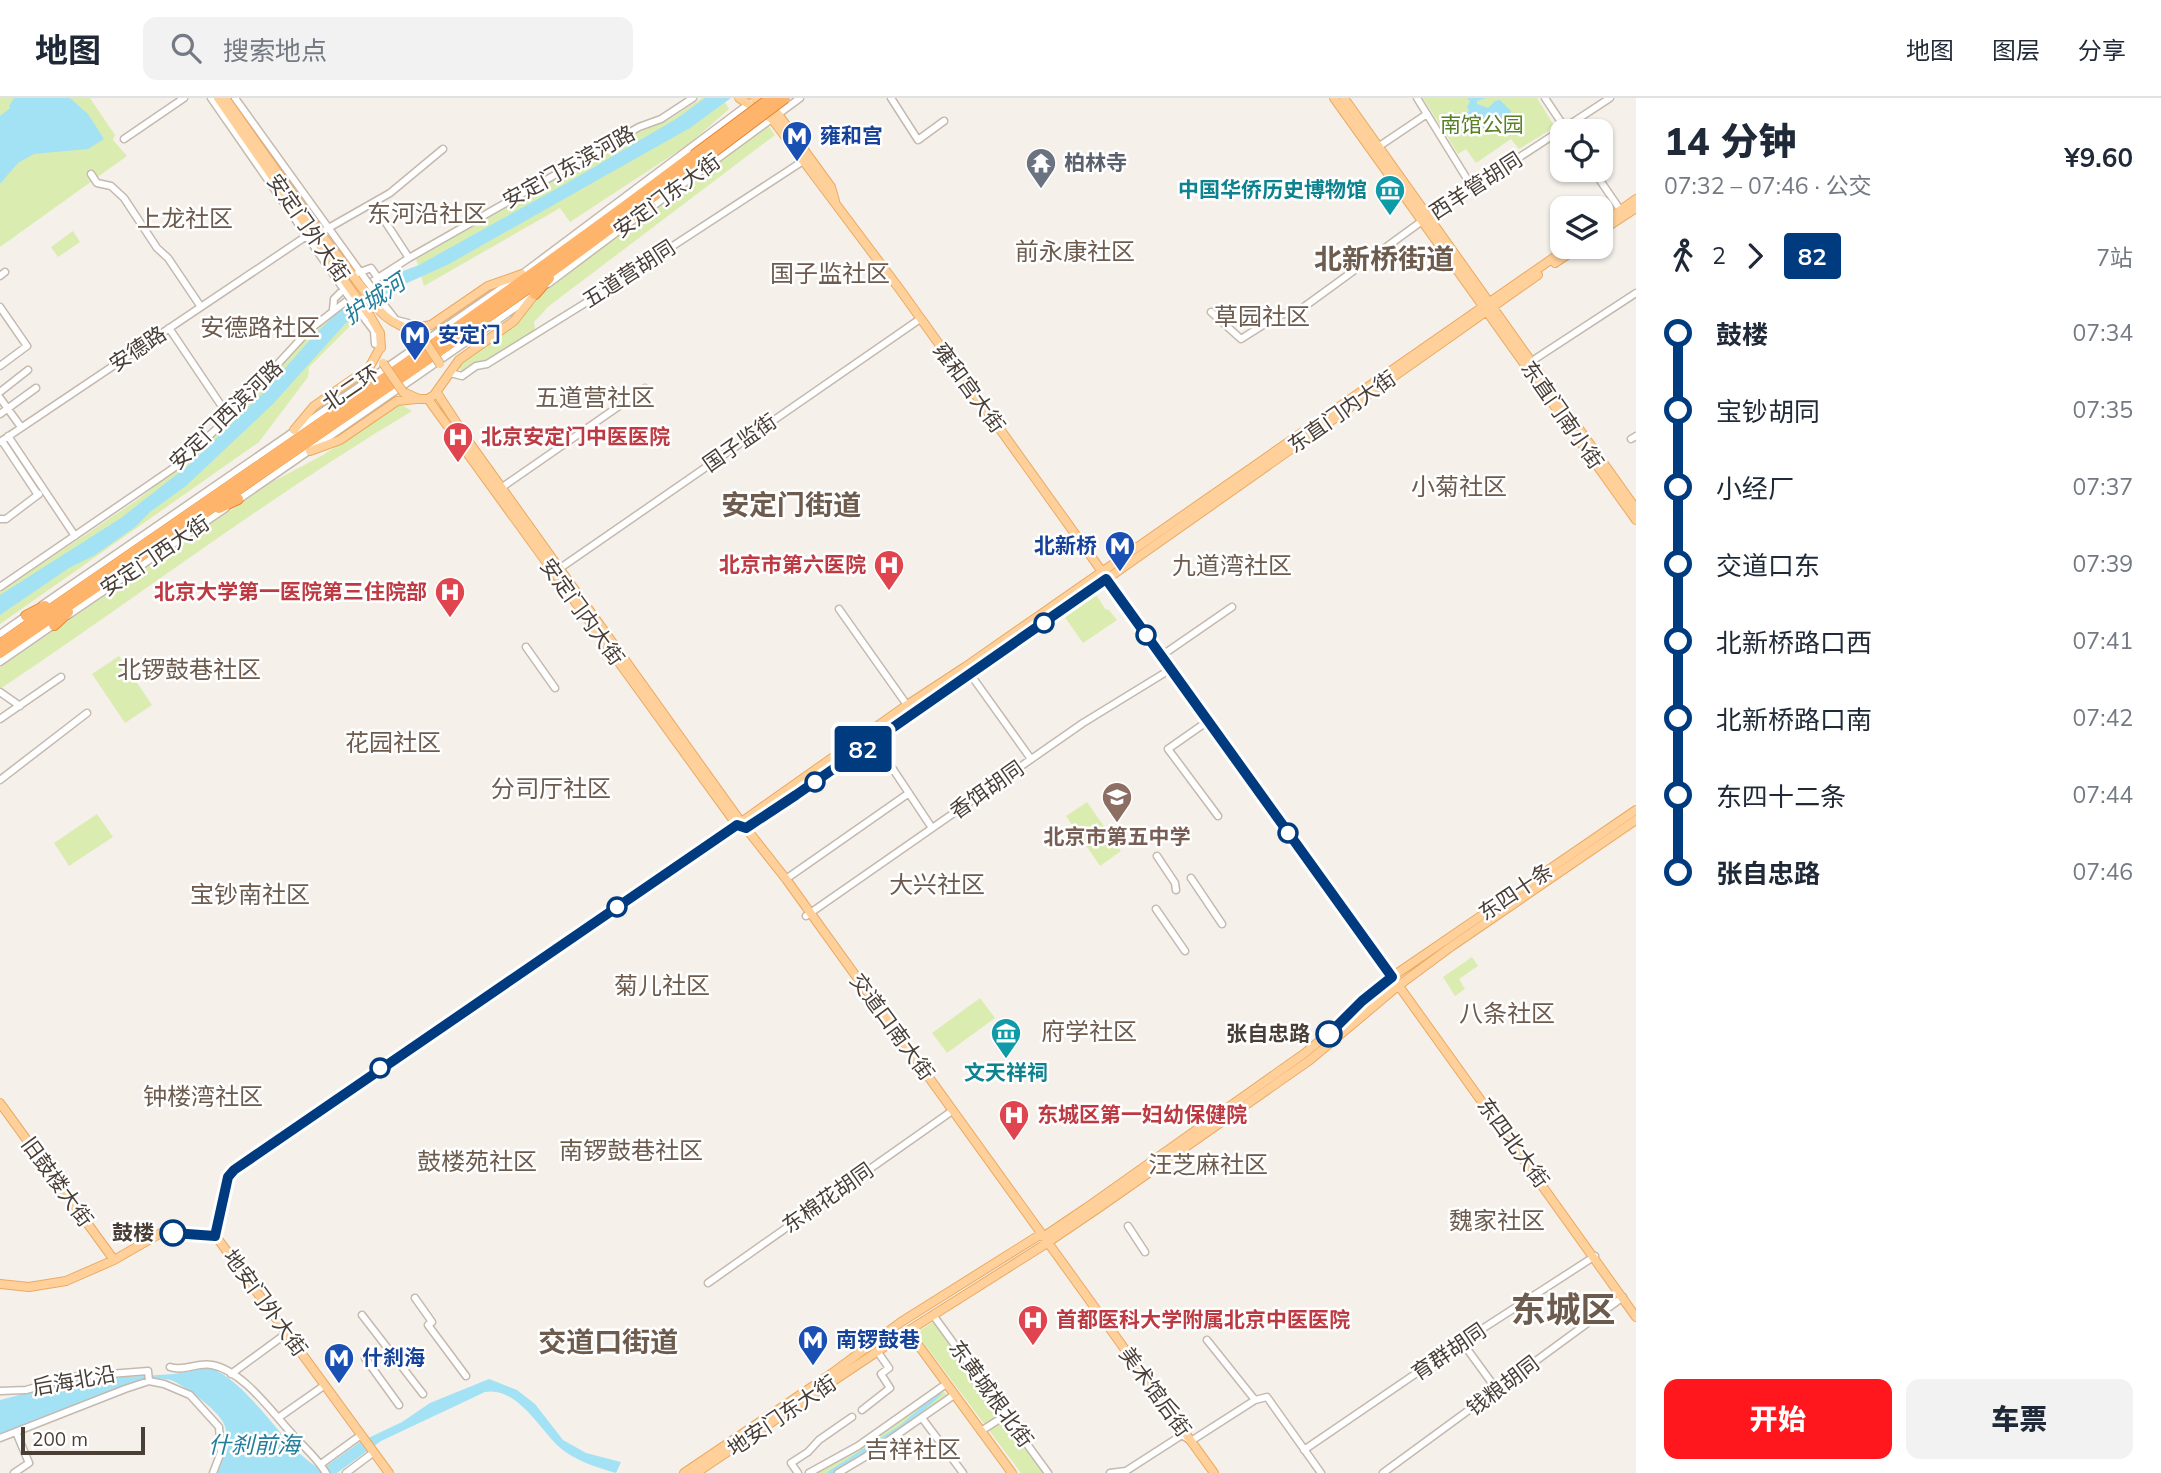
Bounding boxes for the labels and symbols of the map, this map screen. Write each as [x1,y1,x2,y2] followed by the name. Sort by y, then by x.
[1440,111,1524,137] park label: 南馆公园
[498,119,639,213] street label: 安定门东滨河路
[780,119,814,163] metro station icon: 雍和宫
[820,122,883,148] place label: 雍和宫
[1024,146,1058,190] temple icon: 柏林寺
[1424,146,1527,225] street label: 西羊管胡同
[608,148,725,243] street label: 安定门东大街
[1064,149,1127,175] place label: 柏林寺
[262,168,356,286] street label: 安定门外大街
[1373,173,1407,217] museum icon: 中国华侨历史博物馆
[1178,176,1367,202] place label: 中国华侨历史博物馆
[367,198,487,228] district label: 东河沿社区
[137,203,233,233] district label: 上龙社区
[577,234,680,313] street label: 五道营胡同
[1015,236,1135,266] district label: 前永康社区
[1314,241,1454,276] district label: 北新桥街道
[770,258,890,288] district label: 国子监社区
[337,265,414,330] water label: 护城河
[1214,301,1310,331] district label: 草园社区
[200,312,320,342] district label: 安德路社区
[398,318,432,362] metro station icon: 安定门
[104,320,171,377] street label: 安德路
[438,321,501,347] place label: 安定门
[928,337,1011,438] street label: 雍和宫大街
[163,354,287,475] street label: 安定门西滨河路
[1516,355,1610,473] street label: 东直门南小街
[317,359,384,416] street label: 北二环
[1282,364,1400,458] street label: 东直门内大街
[535,382,655,412] district label: 五道营社区
[698,407,781,477] street label: 国子监街
[441,420,475,464] hospital icon: 北京安定门中医医院
[481,423,670,449] place label: 北京安定门中医医院
[1411,471,1507,501] district label: 小菊社区
[721,487,861,522] district label: 安定门街道
[95,509,214,601] street label: 安定门西大街
[1103,529,1137,573] metro station icon: 北新桥
[1034,532,1097,558] place label: 北新桥
[872,548,906,592] hospital icon: 北京市第六医院
[1172,550,1292,580] district label: 九道湾社区
[719,551,866,577] place label: 北京市第六医院
[535,553,630,670] street label: 安定门内大街
[433,575,467,619] hospital icon: 北京大学第一医院第三住院部
[154,578,427,604] place label: 北京大学第一医院第三住院部
[1034,613,1054,633] unlabelled marker
[1136,625,1156,645] unlabelled marker
[117,654,261,684] district label: 北锣鼓巷社区
[832,726,894,772] line badge: 82
[345,727,441,757] district label: 花园社区
[945,754,1028,824] street label: 香饵胡同
[805,772,825,792] unlabelled marker
[491,773,611,803] district label: 分司厅社区
[1100,780,1134,824] school or university icon: 北京市第五中学
[1044,823,1191,849] place label: 北京市第五中学
[1278,823,1298,843] unlabelled marker
[1473,857,1558,925] street label: 东四十条
[889,869,985,899] district label: 大兴社区
[190,879,310,909] district label: 宝钞南社区
[607,897,627,917] unlabelled marker
[845,968,940,1085] street label: 交道口南大街
[614,970,710,1000] district label: 菊儿社区
[1459,998,1555,1028] district label: 八条社区
[989,1016,1023,1060] museum icon: 文天祥祠
[1041,1016,1137,1046] district label: 府学社区
[1226,1020,1310,1046] place label: 张自忠路
[1316,1021,1342,1047] marker: 张自忠路
[370,1058,390,1078] unlabelled marker
[964,1059,1048,1085] place label: 文天祥祠
[143,1081,263,1111] district label: 钟楼湾社区
[1472,1092,1555,1193] street label: 东四北大街
[997,1098,1031,1142] hospital icon: 东城区第一妇幼保健院
[1037,1101,1247,1127] place label: 东城区第一妇幼保健院
[16,1131,99,1232] street label: 旧鼓楼大街
[559,1135,703,1165] district label: 南锣鼓巷社区
[417,1146,537,1176] district label: 鼓楼苑社区
[1148,1149,1268,1179] district label: 汪芝麻社区
[777,1156,878,1238] street label: 东棉花胡同
[1449,1205,1545,1235] district label: 魏家社区
[112,1219,154,1245] place label: 鼓楼
[160,1220,186,1246] marker: 鼓楼
[218,1244,313,1361] street label: 地安门外大街
[1510,1287,1616,1331] district label: 东城区
[1016,1303,1050,1347] hospital icon: 首都医科大学附属北京中医医院
[1056,1306,1350,1332] place label: 首都医科大学附属北京中医医院
[1406,1317,1491,1385] street label: 育群胡同
[796,1323,830,1367] metro station icon: 南锣鼓巷
[538,1324,678,1359] district label: 交道口街道
[836,1326,920,1352] place label: 南锣鼓巷
[944,1335,1039,1452] street label: 东黄城根北街
[322,1341,356,1385] metro station icon: 什刹海
[1114,1341,1197,1442] street label: 美术馆后街
[362,1344,425,1370] place label: 什刹海
[1461,1350,1544,1421] street label: 钱粮胡同
[30,1360,117,1400] street label: 后海北沿
[722,1369,841,1461] street label: 地安门东大街
[21,1424,145,1456] scale bar
[208,1430,303,1459] water label: 什刹前海
[865,1434,961,1464] district label: 吉祥社区

